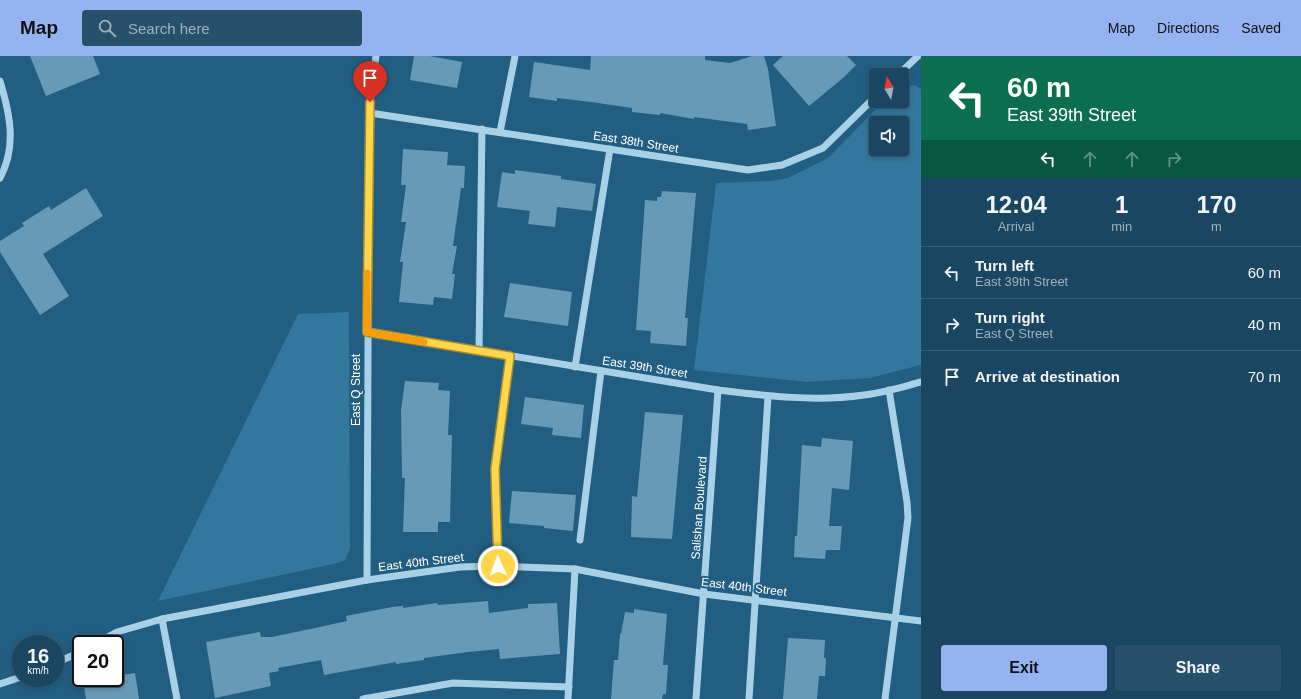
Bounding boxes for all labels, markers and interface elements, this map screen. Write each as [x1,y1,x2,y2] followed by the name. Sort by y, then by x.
[82,10,362,46] search box
[20,17,58,38] text: Map
[96,17,118,39] icon: search
[128,20,210,37] text: Search here
[1108,20,1135,36] text: Map
[1157,20,1219,36] text: Directions
[1241,20,1281,36] text: Saved
[353,61,387,102] pin
[359,67,381,89] icon: arrive
[869,68,909,108] north arrow
[869,68,909,156] map controls
[941,72,993,124] icon: left
[1007,72,1071,103] text: 60 m
[1007,105,1136,125] text: East 39th Street
[869,116,909,156] button: sound
[592,128,680,156] street label: East 38th Street
[1037,148,1059,170] icon: left
[1079,148,1101,170] icon: ahead
[1121,148,1143,170] icon: ahead
[1163,148,1185,170] icon: right
[985,191,1047,218] text: 12:04
[1115,191,1128,218] text: 1
[1197,191,1237,218] text: 170
[998,219,1035,234] text: Arrival
[1111,219,1132,234] text: min
[1211,219,1222,234] text: m
[975,257,1034,274] text: Turn left
[941,262,963,284] icon: left
[1248,264,1281,281] text: 60 m
[975,274,1068,289] text: East 39th Street
[975,309,1045,326] text: Turn right
[941,314,963,336] icon: right
[1248,316,1281,333] text: 40 m
[975,326,1053,341] text: East Q Street
[349,353,363,426] street label: East Q Street
[601,353,689,381] street label: East 39th Street
[941,366,963,388] icon: arrive
[975,368,1120,385] text: Arrive at destination
[1248,368,1281,385] text: 70 m
[688,456,710,560] street label: Salishan Boulevard
[477,545,519,587] position arrow
[377,550,465,574] street label: East 40th Street
[700,575,788,599] street label: East 40th Street
[72,635,124,687] speed limit sign: 20
[27,645,49,667] text: 16
[941,645,1107,691] button: Exit
[1115,645,1281,691] button: Share
[27,665,49,676] text: km/h

